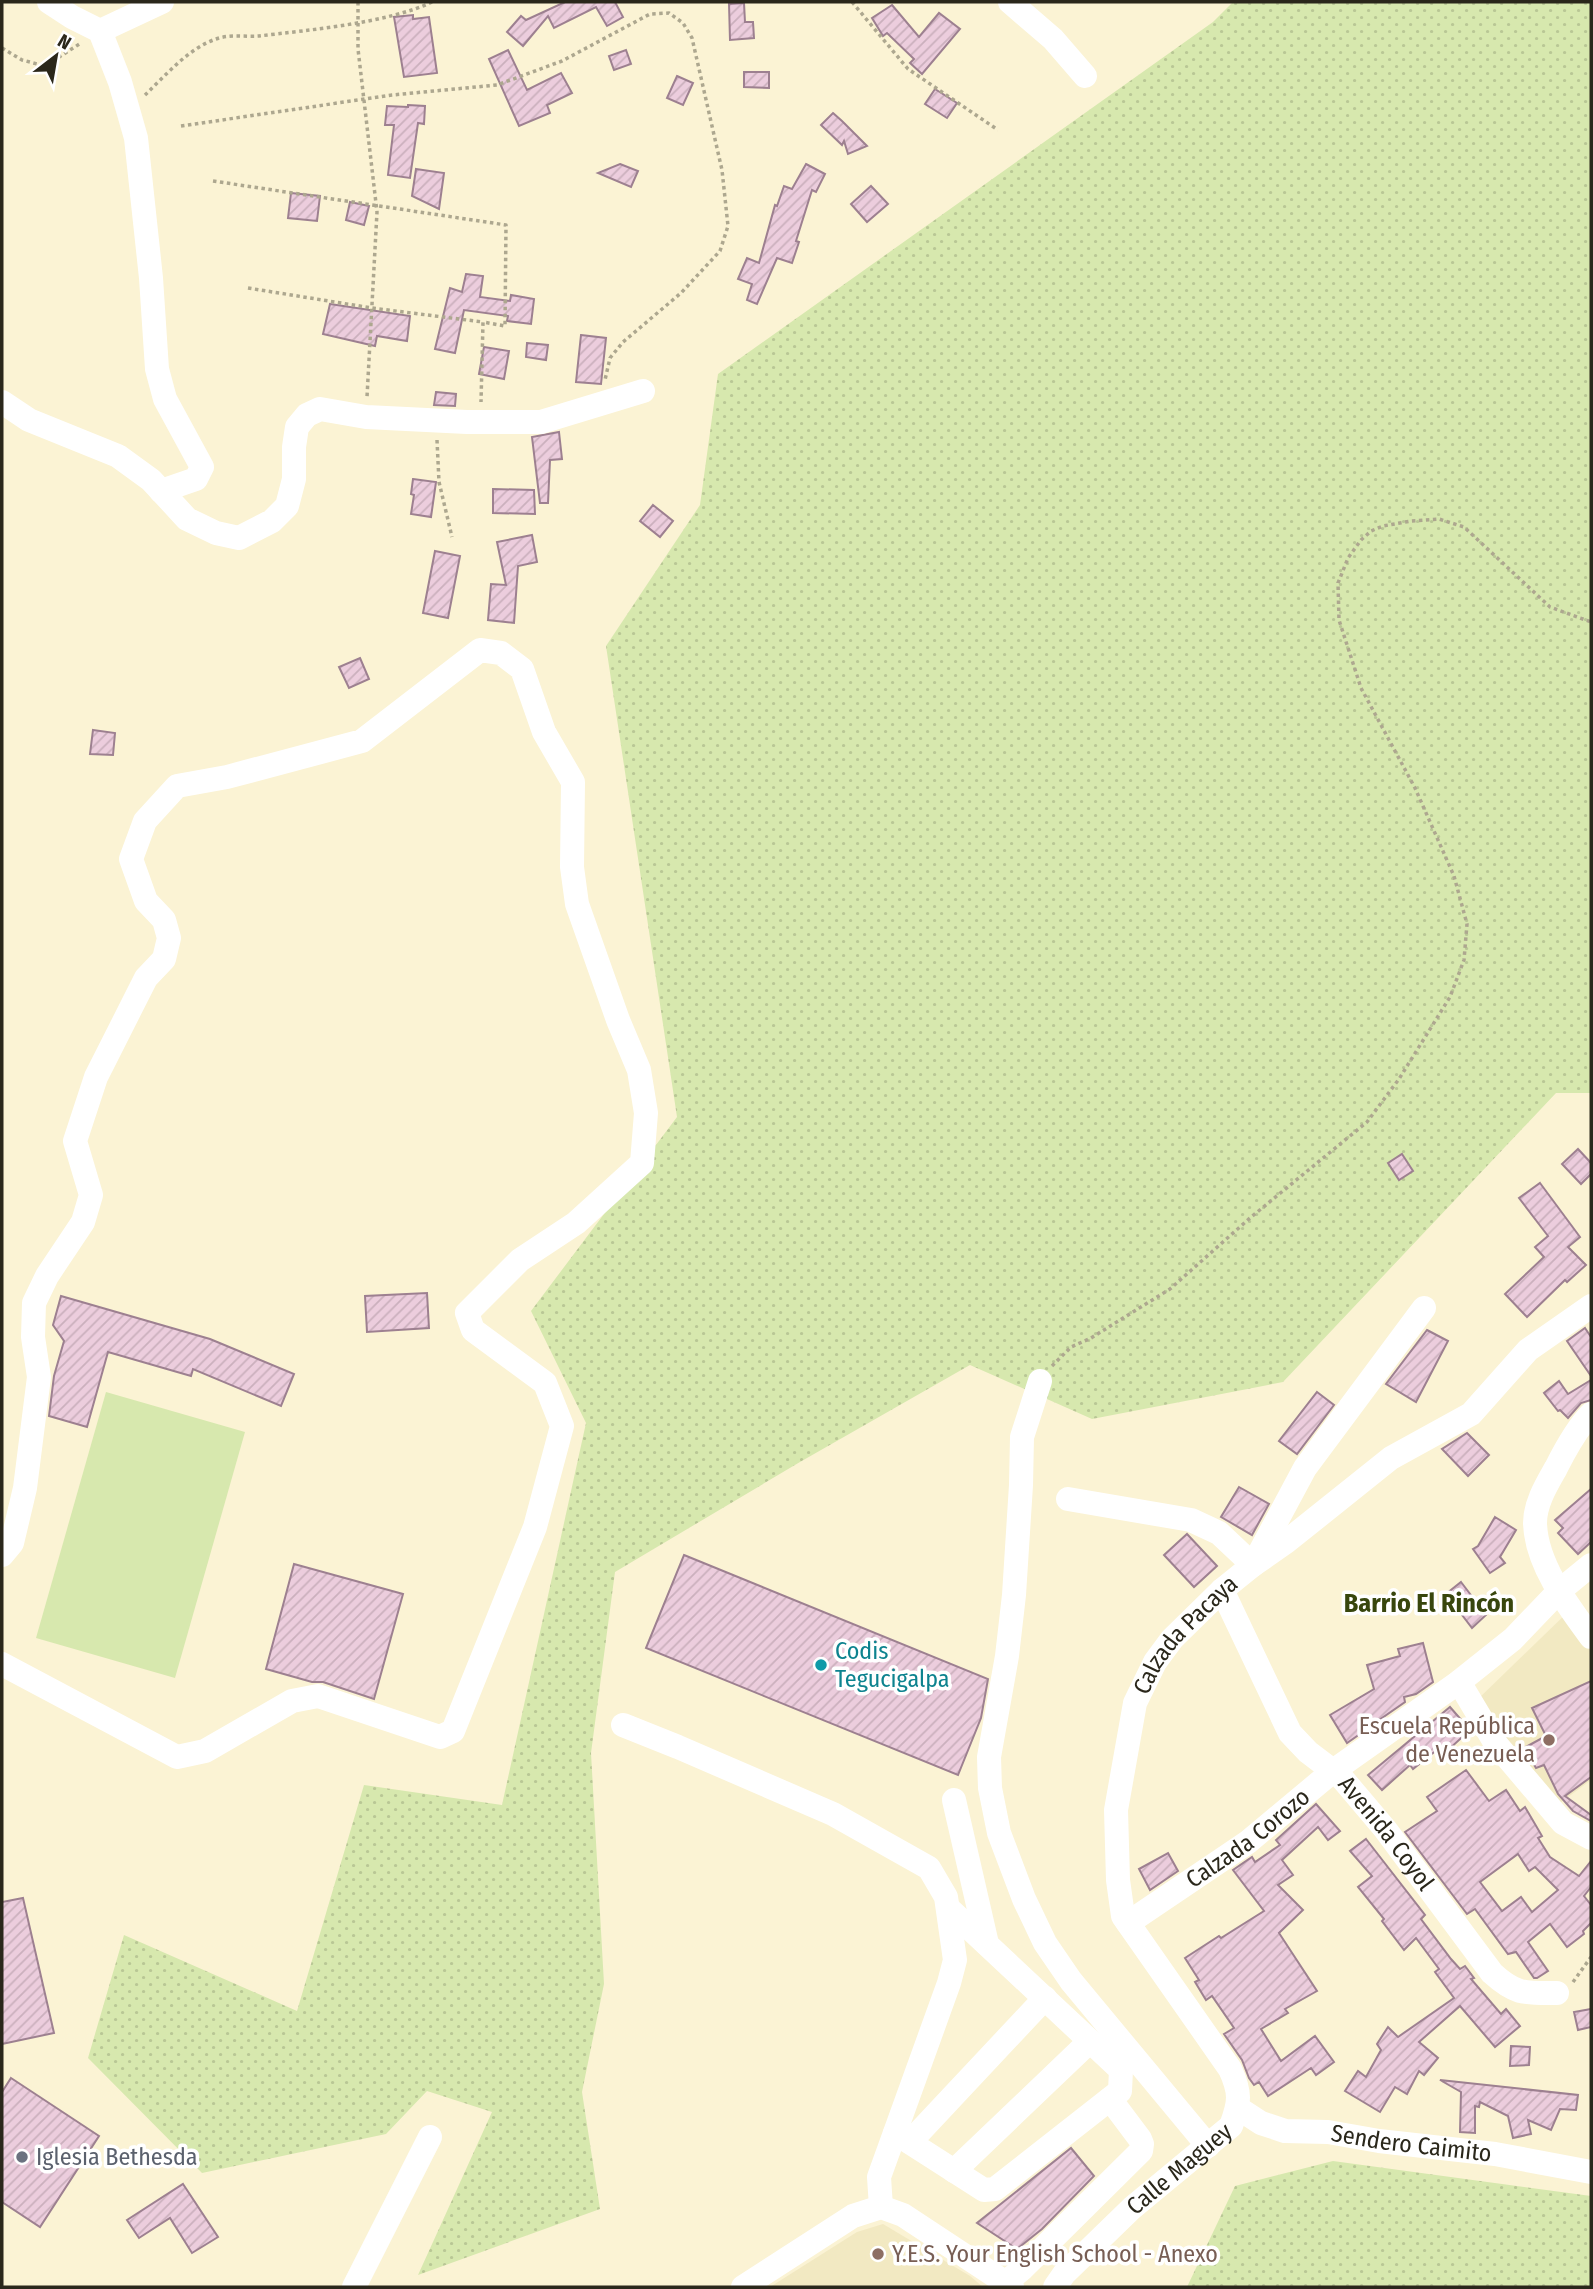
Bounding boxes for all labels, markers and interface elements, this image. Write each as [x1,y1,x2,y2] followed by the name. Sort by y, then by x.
[21,21,91,91] north arrow
[54,29,75,55] text: N
[1128,1569,1243,1699] street label: Calzada Pacaya
[1344,1588,1514,1619] district label: Barrio El Rincón
[835,1637,950,1693] place label: Codis Tegucigalpa
[813,1657,829,1673] marker: Codis Tegucigalpa
[1359,1712,1535,1768] place label: Escuela República de Venezuela
[1541,1732,1557,1748] marker: Escuela República de Venezuela
[1332,1770,1440,1896] street label: Avenida Coyol
[1181,1782,1315,1894] street label: Calzada Corozo
[1121,2117,1238,2221] street label: Calle Maguey
[1329,2119,1493,2168] street label: Sendero Caimito
[36,2143,198,2171] place label: Iglesia Bethesda
[14,2149,30,2165] marker: Iglesia Bethesda
[892,2240,1218,2268] place label: Y.E.S. Your English School - Anexo
[870,2246,886,2262] marker: Y.E.S. Your English School - Anexo

